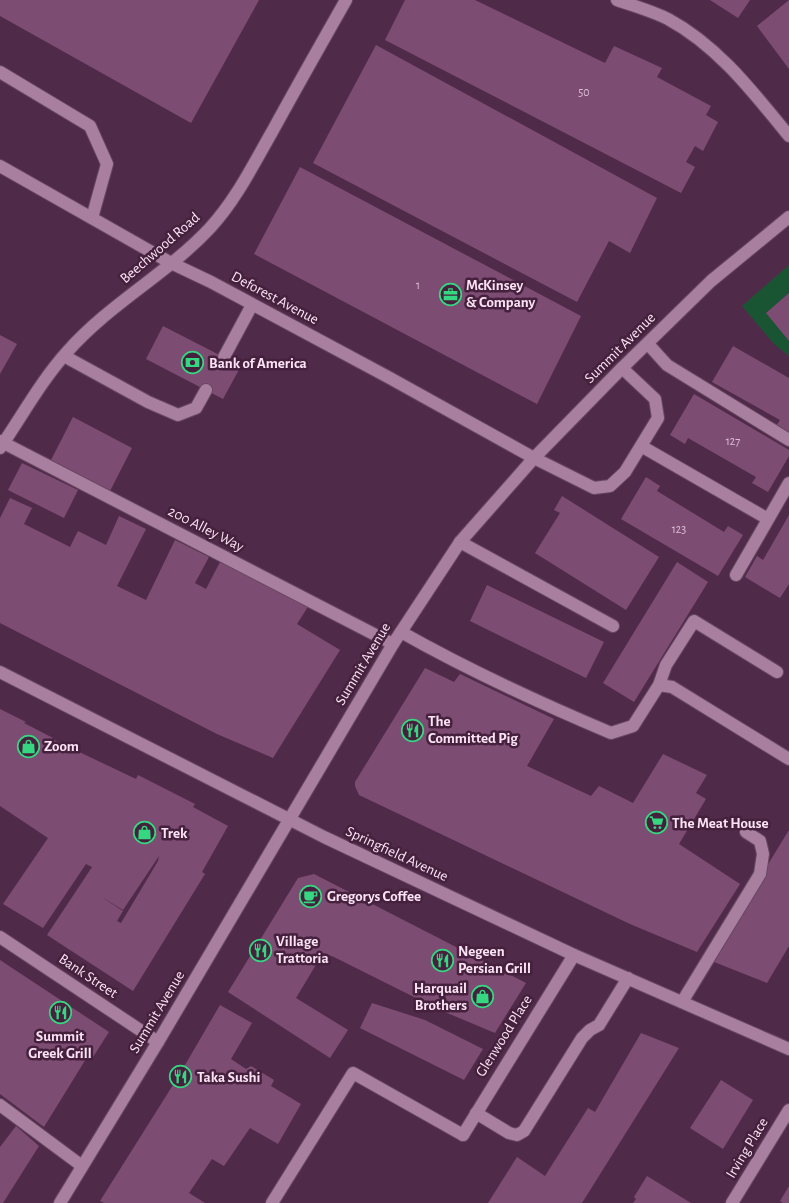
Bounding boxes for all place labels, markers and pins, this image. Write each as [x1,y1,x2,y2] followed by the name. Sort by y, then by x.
[466,278,535,310] place label: McKinsey & Company
[438,282,462,306] office icon: McKinsey & Company
[181,351,205,375] bank icon: Bank of America
[209,356,307,371] place label: Bank of America
[428,714,518,746] place label: The Committed Pig
[400,718,424,742] restaurant icon: The Committed Pig
[16,734,40,758] shop icon: Zoom
[44,739,79,754] place label: Zoom
[644,811,668,835] supermarket icon: The Meat House
[672,816,769,831] place label: The Meat House
[133,821,157,845] shop icon: Trek
[161,826,188,841] place label: Trek
[299,884,323,908] cafe icon: Gregorys Coffee
[327,889,421,904] place label: Gregorys Coffee
[276,934,329,966] place label: Village Trattoria
[248,938,272,962] restaurant icon: Village Trattoria
[458,944,531,976] place label: Negeen Persian Grill
[430,948,454,972] restaurant icon: Negeen Persian Grill
[414,981,467,1013] place label: Harquail Brothers
[471,985,495,1009] shop icon: Harquail Brothers
[48,1001,72,1025] restaurant icon: Summit Greek Grill
[28,1029,92,1061] place label: Summit Greek Grill
[169,1065,193,1089] restaurant icon: Taka Sushi
[197,1070,260,1085] place label: Taka Sushi

